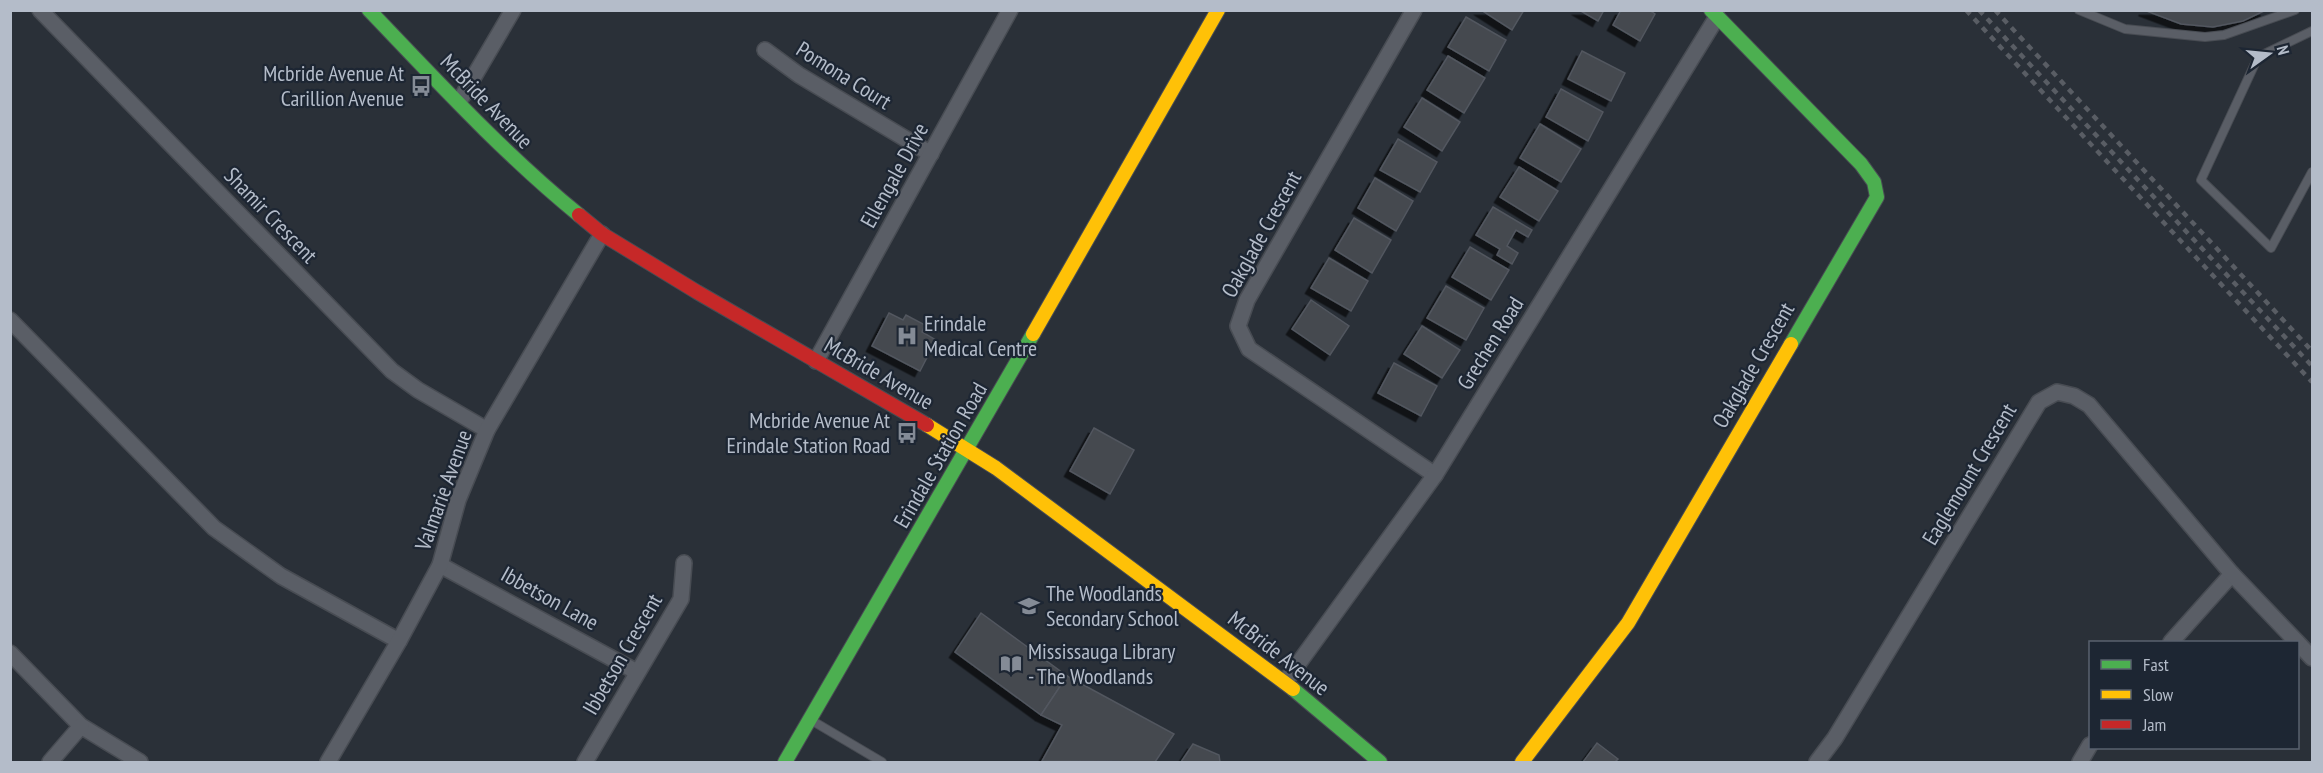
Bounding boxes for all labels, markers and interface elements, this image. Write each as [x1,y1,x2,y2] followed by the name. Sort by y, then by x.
[2239,24,2299,84] north arrow
[791,35,897,115] street label: Pomona Court
[2273,43,2294,57] text: N
[435,48,539,154] street label: McBride Avenue
[263,59,404,112] place label: Mcbride Avenue At Carillion Avenue
[409,74,433,98] bus stop icon: Mcbride Avenue At Carillion Avenue
[854,118,934,232] street label: Ellengale Drive
[218,161,324,269] street label: Shamir Crescent
[1215,166,1307,302] street label: Oakglade Crescent
[1451,291,1529,395] street label: Grechen Road
[1706,297,1800,433] street label: Oakglade Crescent
[924,309,1037,362] place label: Erindale Medical Centre
[895,324,919,348] hospital icon: Erindale Medical Centre
[819,331,939,415] street label: McBride Avenue
[887,377,993,533] street label: Erindale Station Road
[1916,398,2022,550] street label: Eaglemount Crescent
[726,406,890,459] place label: Mcbride Avenue At Erindale Station Road
[895,421,919,445] bus stop icon: Mcbride Avenue At Erindale Station Road
[408,426,478,555] street label: Valmarie Avenue
[496,560,604,636] street label: Ibbetson Lane
[1046,579,1180,632] place label: The Woodlands Secondary School
[576,588,668,720] street label: Ibbetson Crescent
[1017,594,1041,618] school or university icon: The Woodlands Secondary School
[1223,605,1335,701] street label: McBride Avenue
[1028,637,1176,690] place label: Mississauga Library - The Woodlands
[2089,641,2299,749] legend
[999,652,1023,676] library icon: Mississauga Library - The Woodlands
[2143,653,2169,676] text: Fast
[2143,683,2174,706] text: Slow
[2142,713,2166,736] text: Jam

